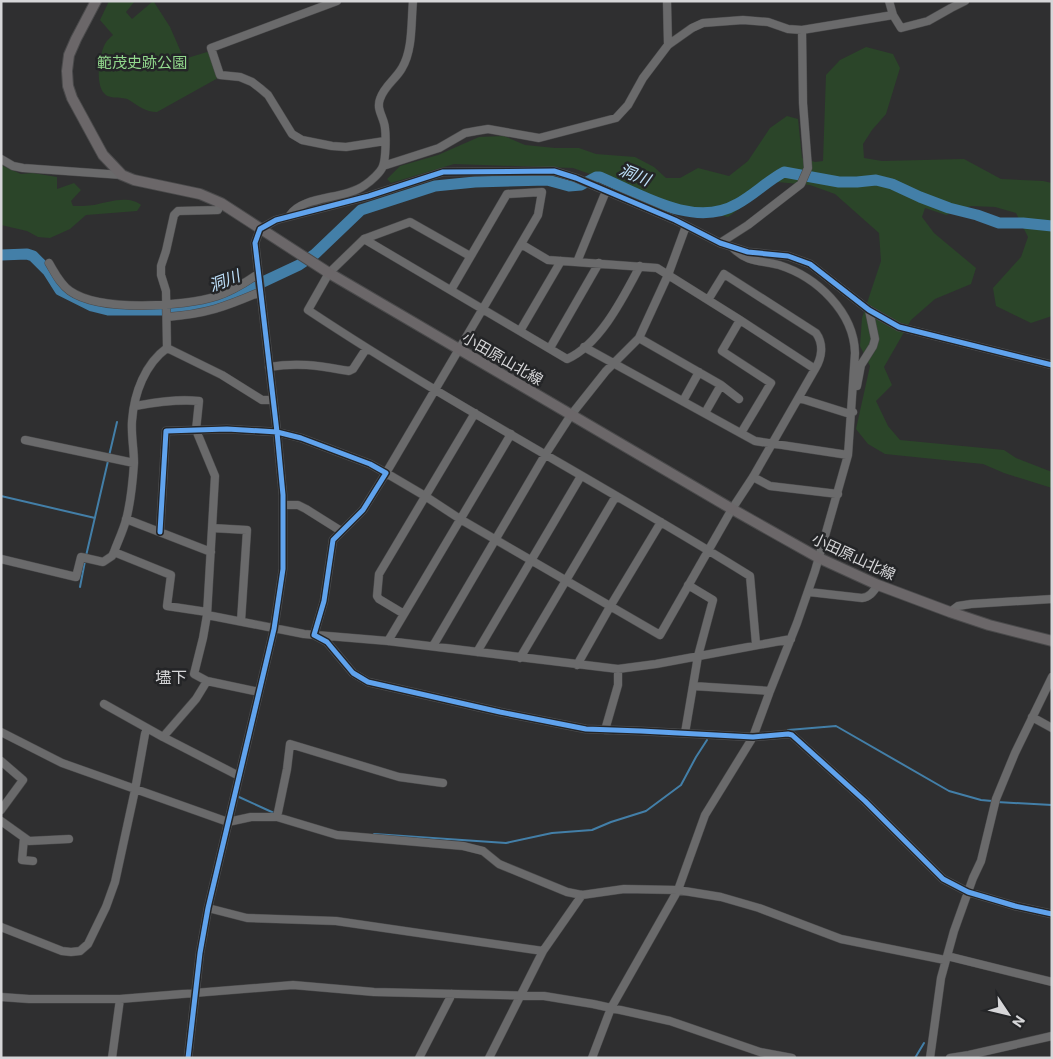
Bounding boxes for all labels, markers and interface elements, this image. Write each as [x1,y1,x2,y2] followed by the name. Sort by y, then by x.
[97,53,187,71] park label: 範茂史跡公園
[617,159,655,190] water label: 洞川
[206,265,244,295] water label: 洞川
[460,328,546,388] street label: 小田原山北線
[809,529,899,583] street label: 小田原山北線
[155,667,187,686] district label: 壗下
[983,989,1033,1039] north arrow
[1009,1013,1029,1031] text: N

